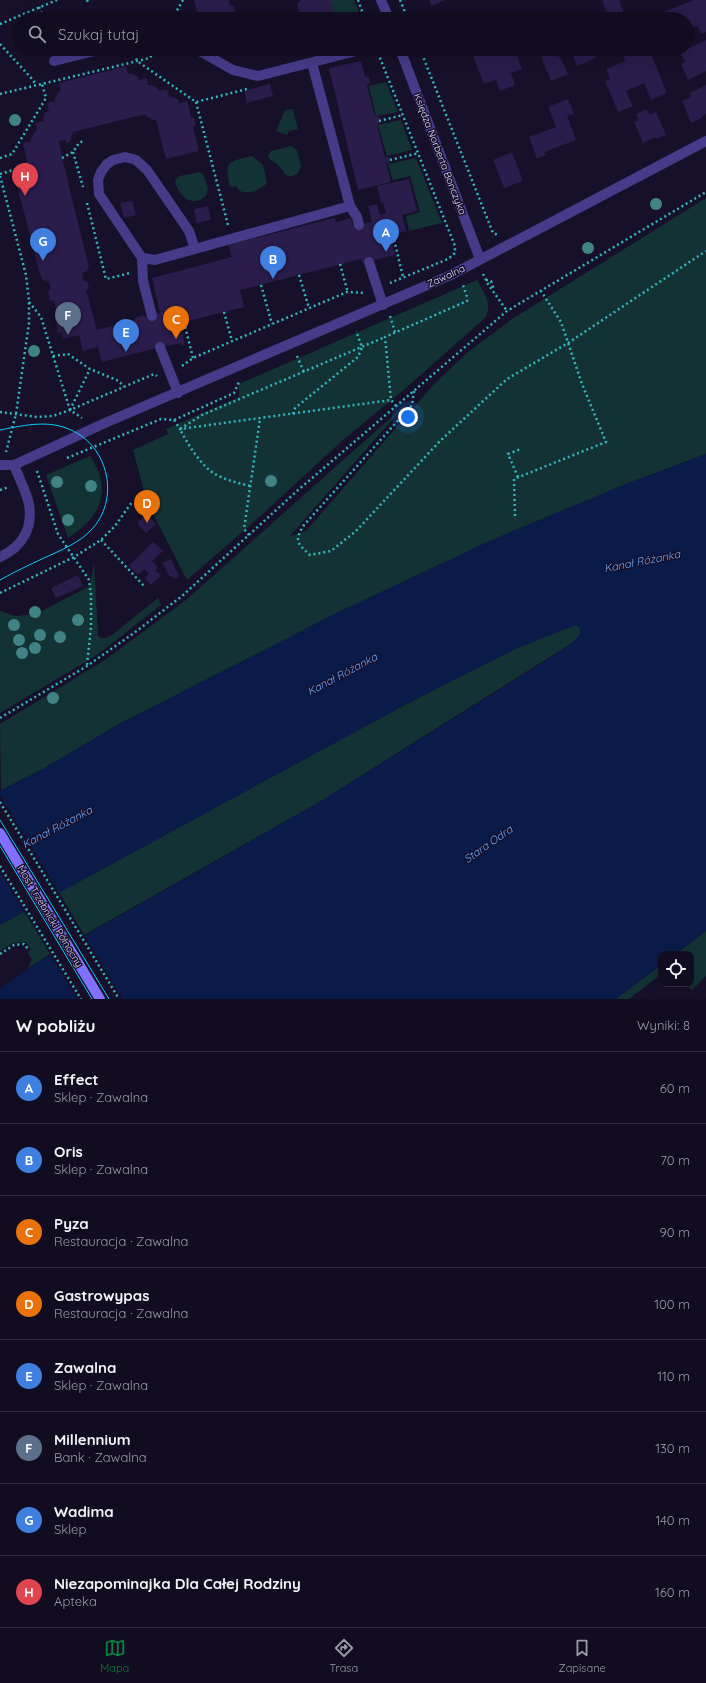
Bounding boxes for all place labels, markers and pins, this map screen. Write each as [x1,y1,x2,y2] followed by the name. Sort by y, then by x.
[12,163,38,196] pin: H
[373,219,399,252] pin: A
[30,228,56,261] pin: G
[260,246,286,279] pin: B
[55,302,81,335] pin: F
[163,306,189,339] pin: C
[113,319,139,352] pin: E
[134,490,160,523] pin: D

